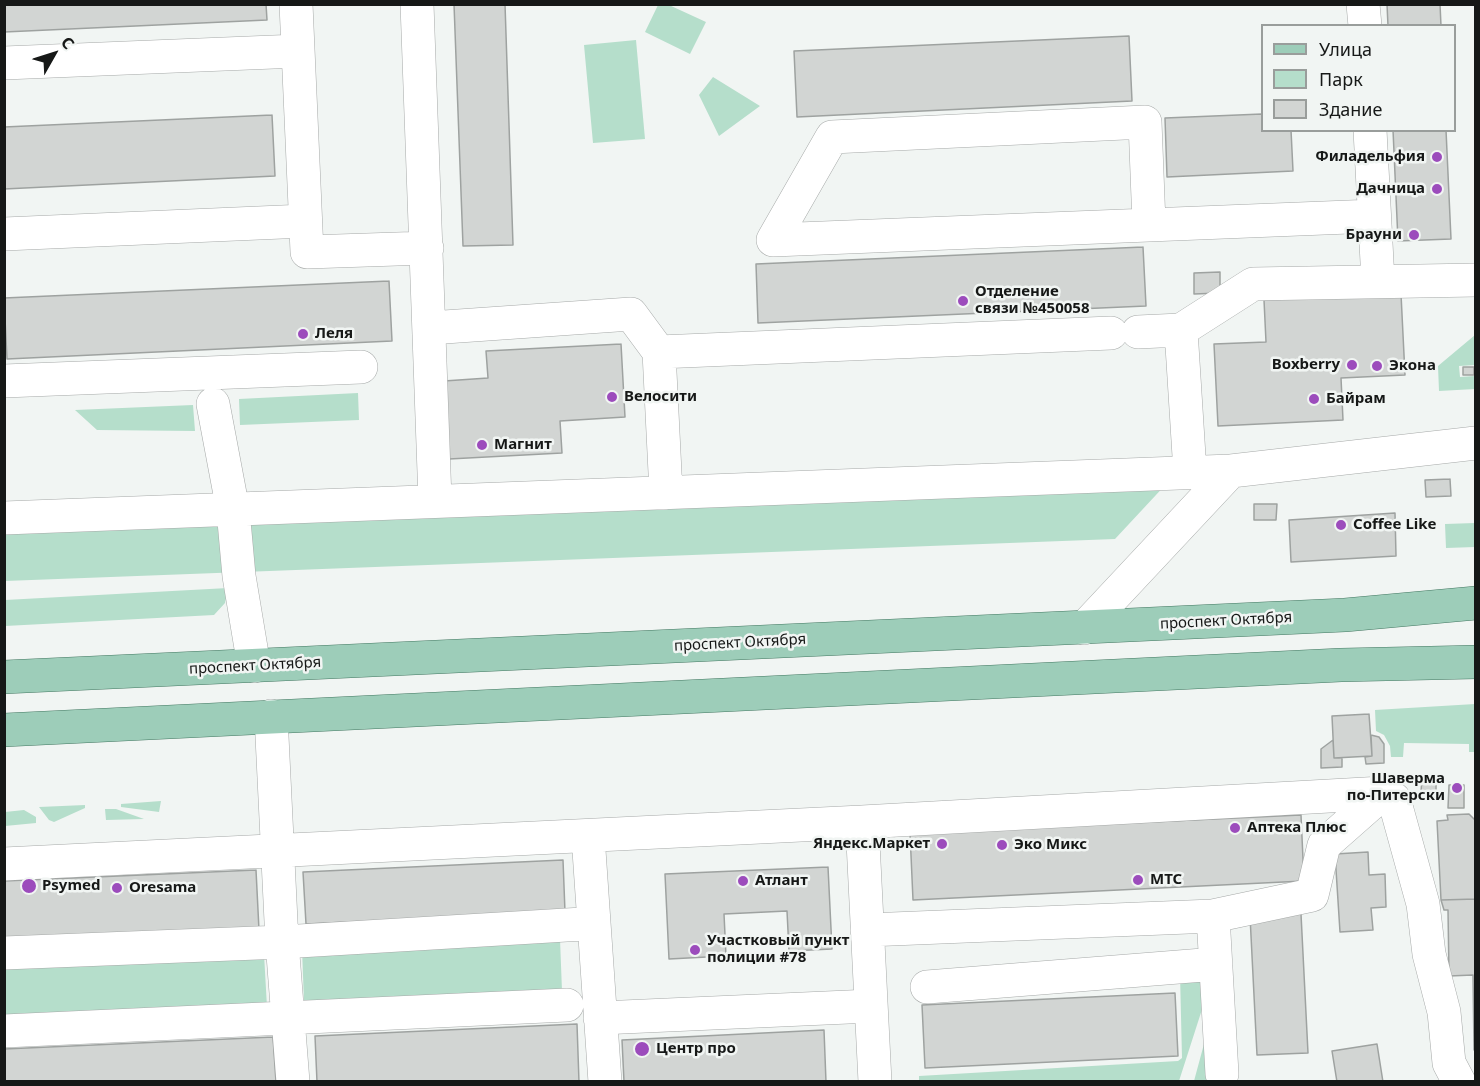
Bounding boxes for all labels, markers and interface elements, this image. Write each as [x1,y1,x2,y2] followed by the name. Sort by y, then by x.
[24,24,84,84] north arrow
[1261,24,1456,132] legend
[56,32,80,54] text: С
[1319,37,1372,61] text: Улица
[1319,67,1363,91] text: Парк
[1319,97,1382,121] text: Здание
[1315,148,1425,166] place label: Филадельфия
[1430,150,1444,164] marker: Филадельфия
[1356,180,1425,198] place label: Дачница
[1430,182,1444,196] marker: Дачница
[1345,226,1402,244] place label: Брауни
[1407,228,1421,242] marker: Брауни
[975,283,1090,318] place label: Отделение связи №450058
[956,294,970,308] marker: Отделение связи №450058
[315,325,353,343] place label: Леля
[296,327,310,341] marker: Леля
[1272,356,1340,374] place label: Boxberry
[1389,357,1436,375] place label: Экона
[1345,358,1359,372] marker: Boxberry
[1370,359,1384,373] marker: Экона
[624,388,697,406] place label: Велосити
[605,390,619,404] marker: Велосити
[1326,390,1386,408] place label: Байрам
[1307,392,1321,406] marker: Байрам
[494,436,552,454] place label: Магнит
[475,438,489,452] marker: Магнит
[1353,516,1437,534] place label: Coffee Like
[1334,518,1348,532] marker: Coffee Like
[1159,609,1293,633] street label: проспект Октября
[673,631,807,655] street label: проспект Октября
[188,654,322,678] street label: проспект Октября
[1347,770,1445,805] place label: Шаверма по-Питерски
[1450,781,1464,795] marker: Шаверма по-Питерски
[1247,819,1346,837] place label: Аптека Плюс
[1228,821,1242,835] marker: Аптека Плюс
[813,835,930,853] place label: Яндекс.Маркет
[1014,836,1087,854] place label: Эко Микс
[935,837,949,851] marker: Яндекс.Маркет
[995,838,1009,852] marker: Эко Микс
[1150,871,1182,889] place label: МТС
[755,872,808,890] place label: Атлант
[1131,873,1145,887] marker: МТС
[736,874,750,888] marker: Атлант
[20,877,38,895] marker: Psymed
[42,877,100,895] place label: Psymed
[129,879,196,897] place label: Oresama
[110,881,124,895] marker: Oresama
[707,932,849,967] place label: Участковый пункт полиции #78
[688,943,702,957] marker: Участковый пункт полиции #78
[633,1040,651,1058] marker: Центр про
[656,1040,736,1058] place label: Центр про

